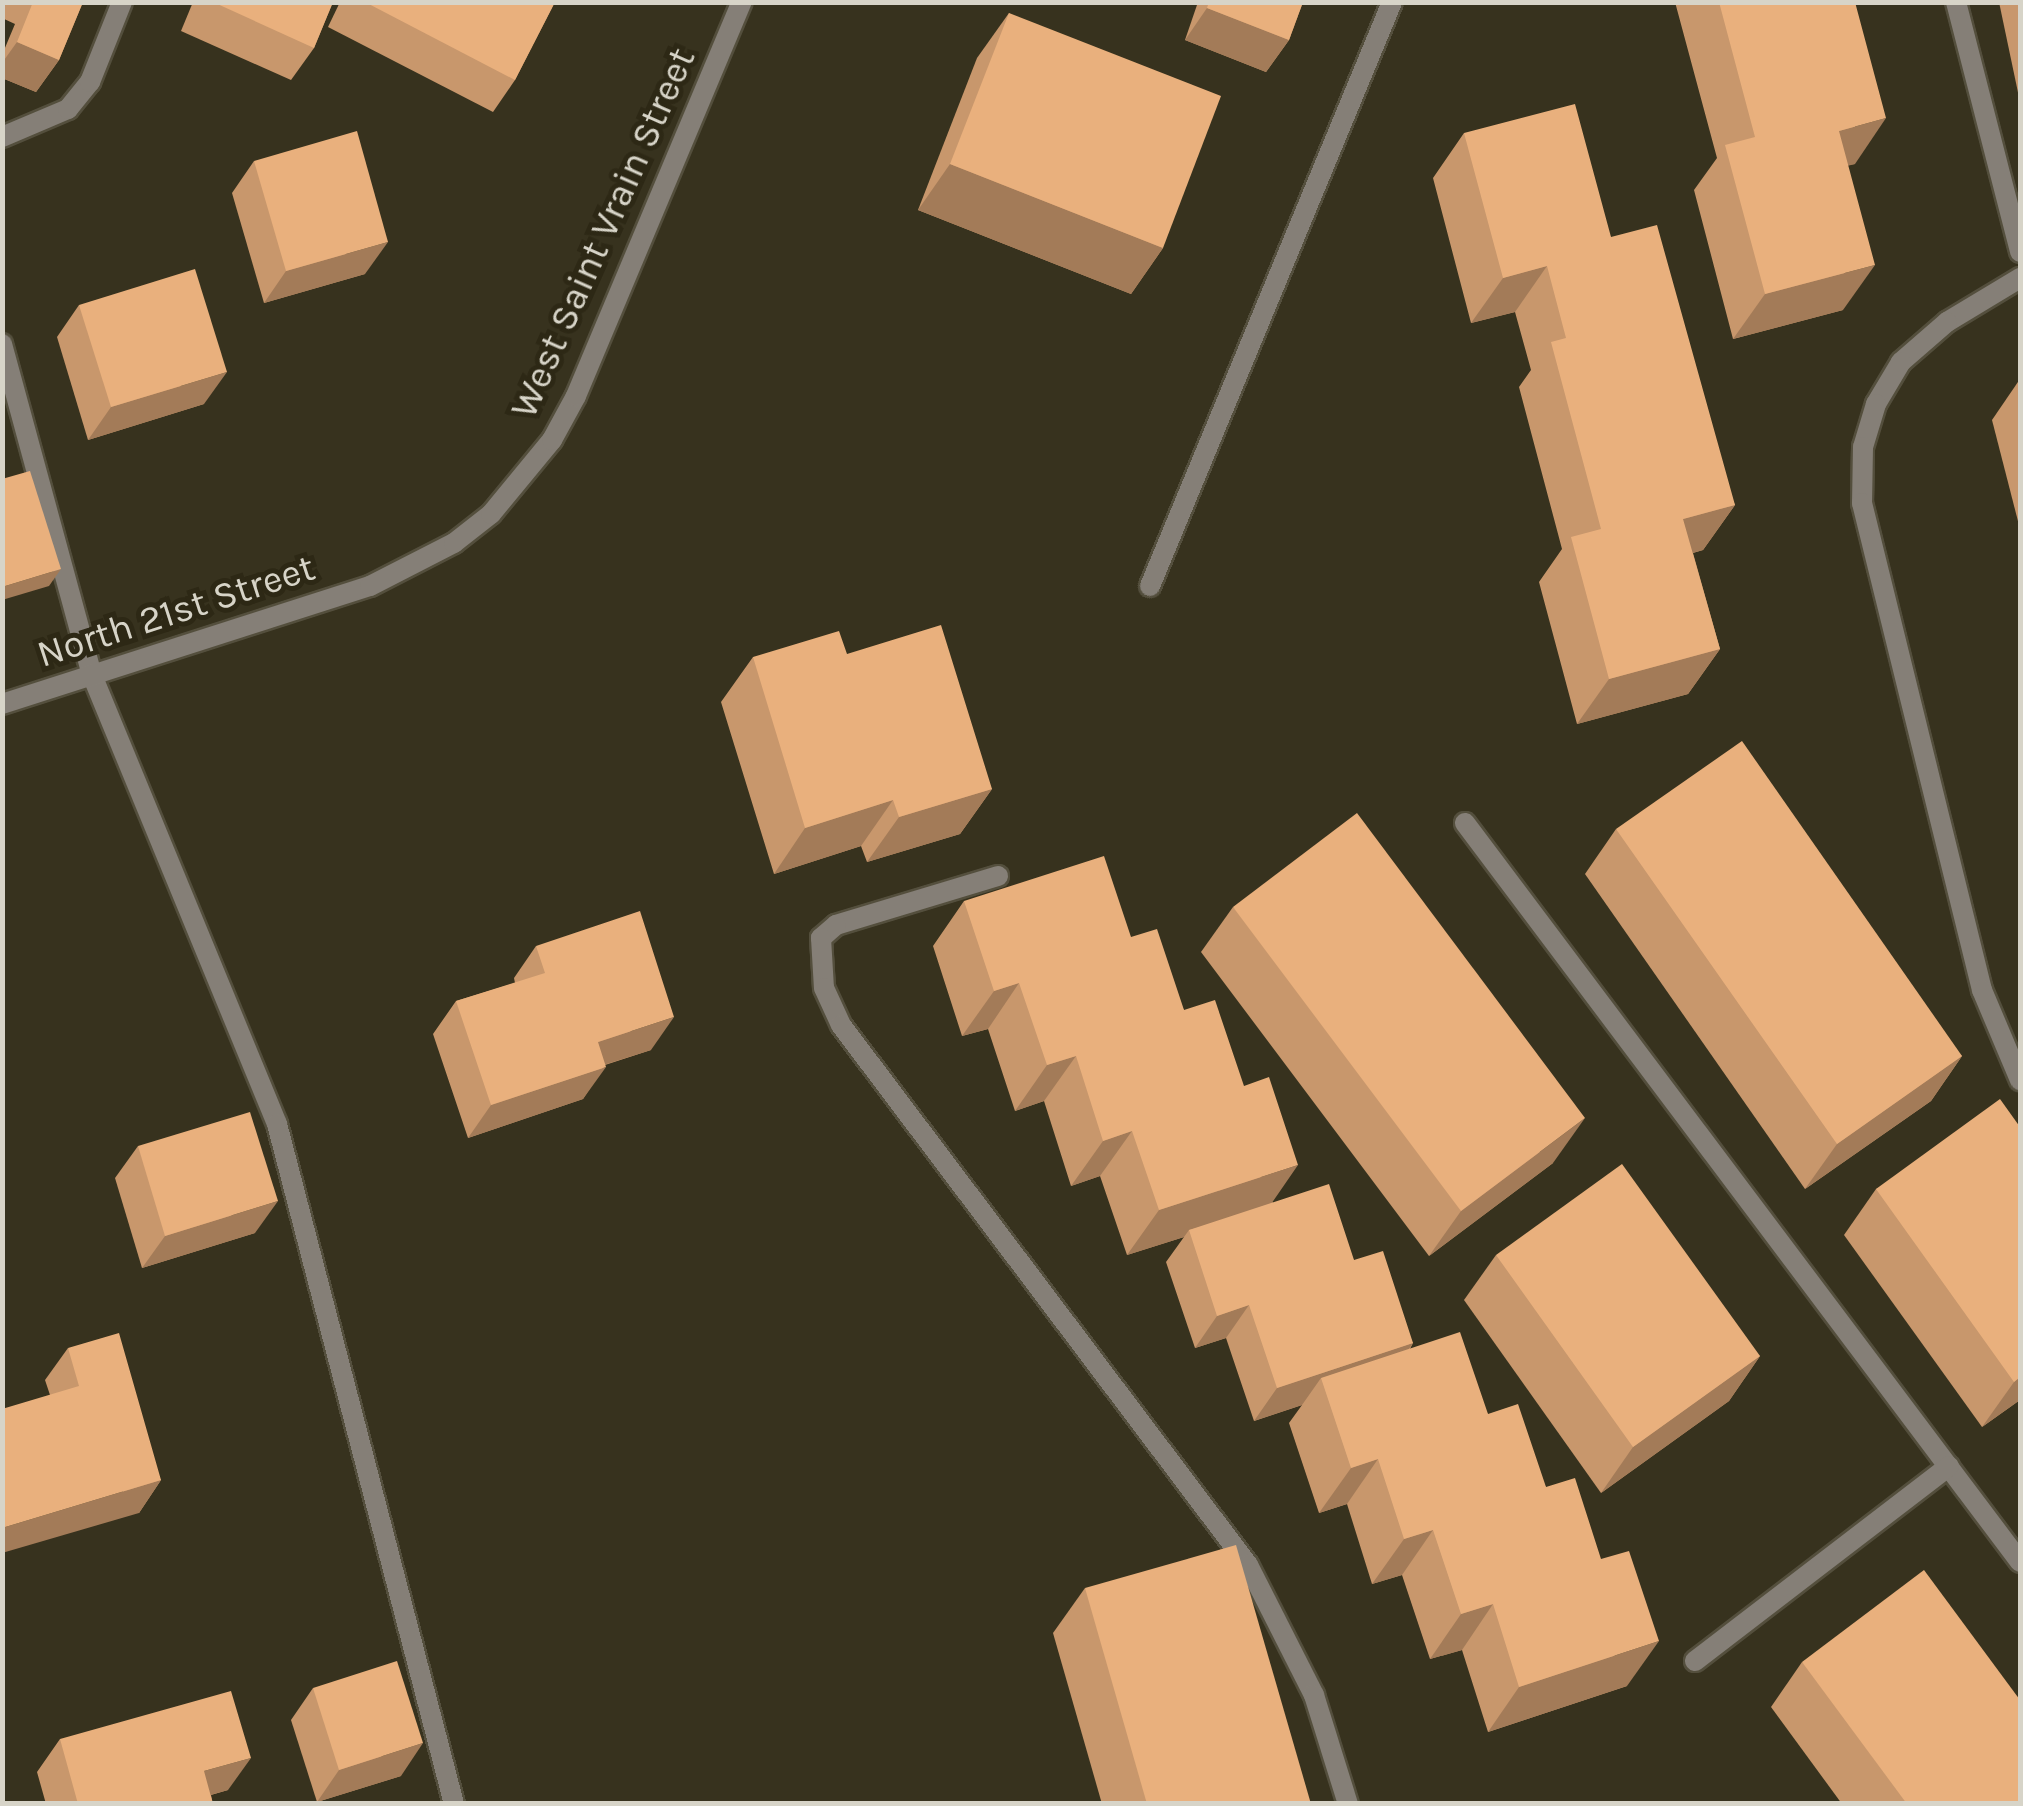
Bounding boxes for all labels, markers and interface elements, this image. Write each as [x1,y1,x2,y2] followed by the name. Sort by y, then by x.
[501,41,705,425] street label: West Saint Vrain Street
[32,545,320,677] street label: North 21st Street

